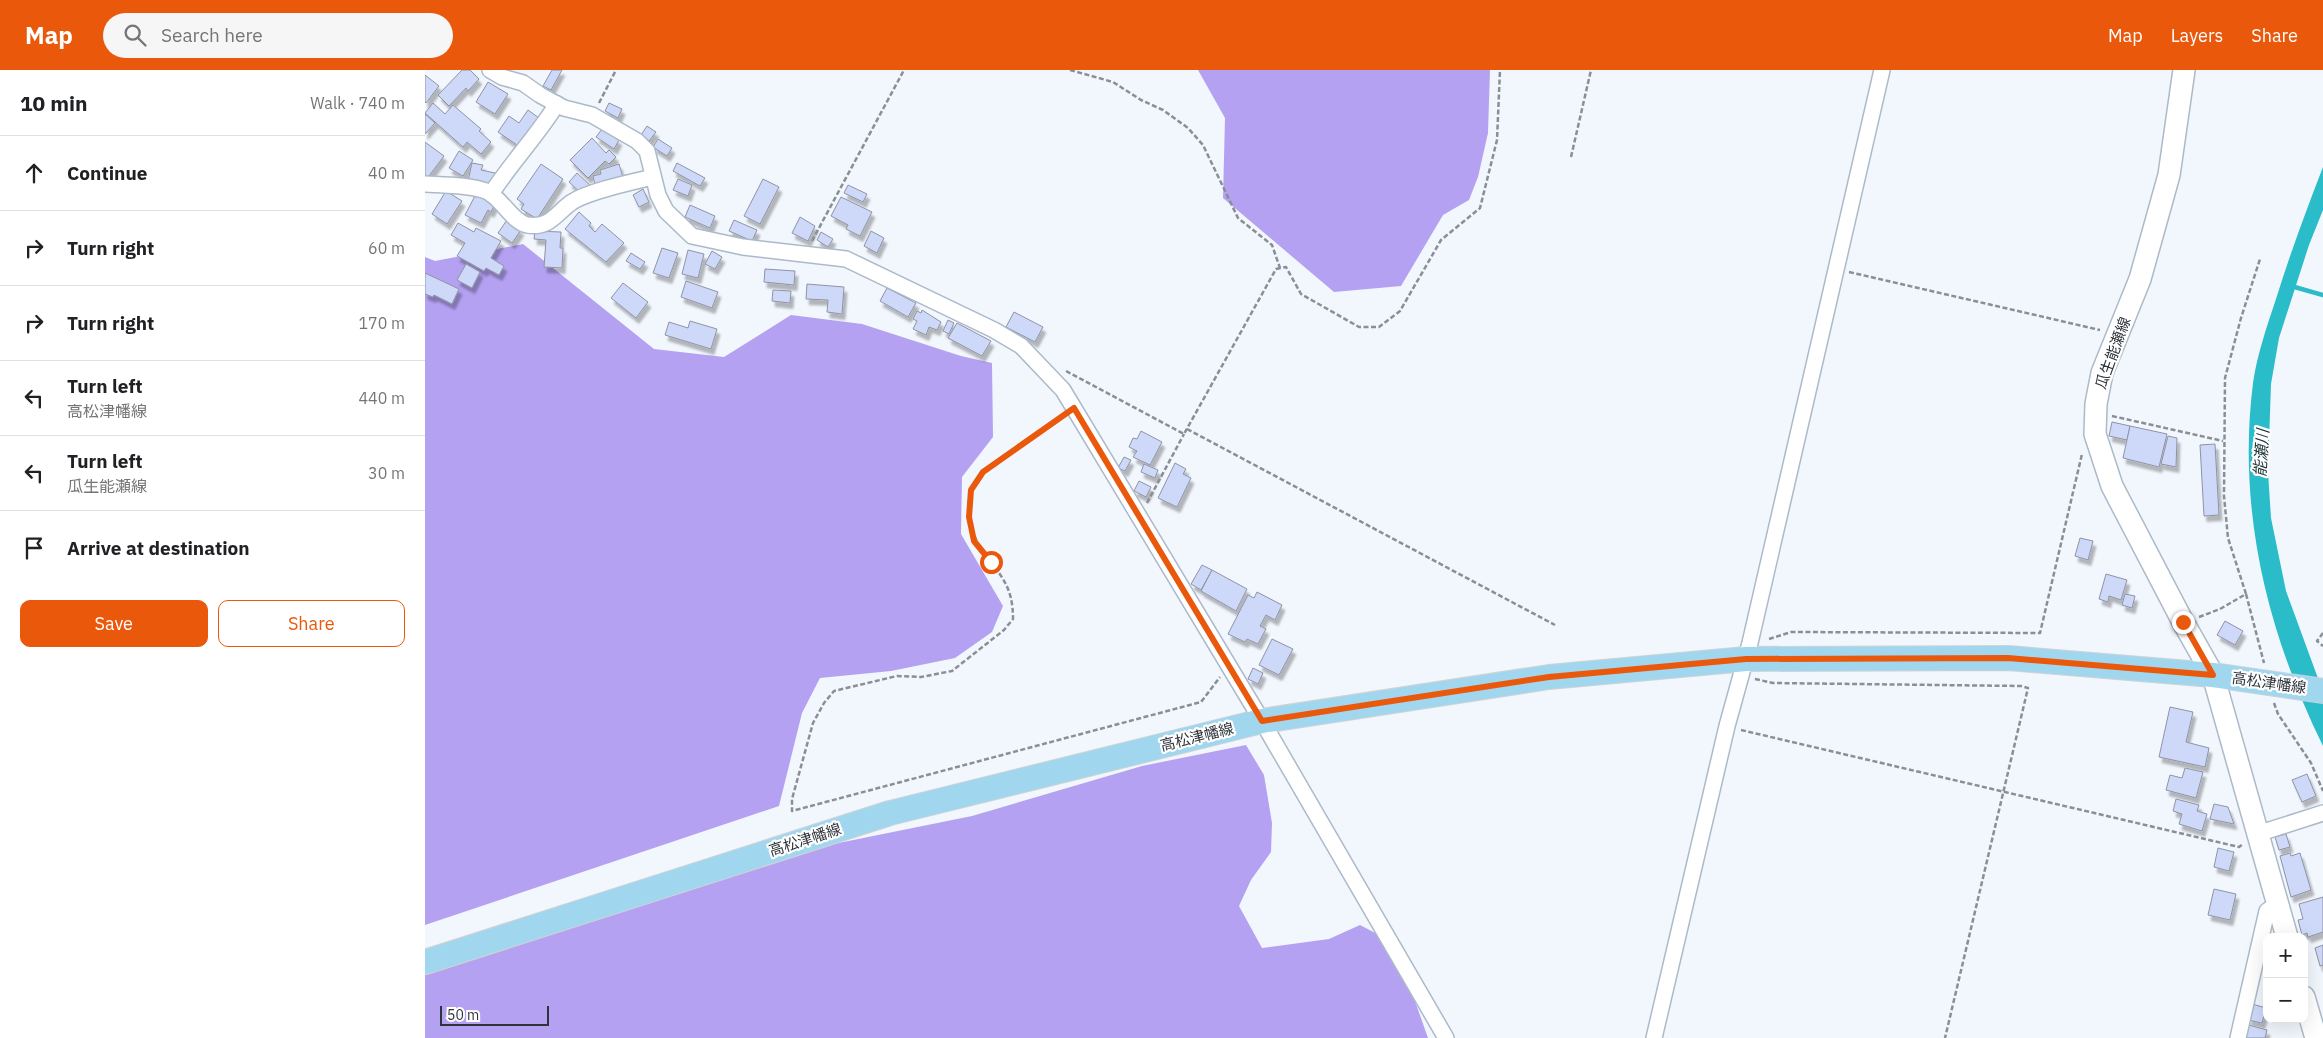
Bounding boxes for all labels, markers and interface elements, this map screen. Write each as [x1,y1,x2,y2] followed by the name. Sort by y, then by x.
[103,13,453,58] search box
[25,19,73,51] text: Map
[121,21,149,49] icon: search
[161,23,263,47] text: Search here
[2108,24,2143,47] text: Map
[2171,24,2223,47] text: Layers
[2251,24,2298,47] text: Share
[20,89,87,117] text: 10 min
[310,93,405,113] text: Walk · 740 m
[20,159,48,187] icon: ahead
[67,161,147,185] text: Continue
[368,163,405,183] text: 40 m
[20,234,48,262] icon: right
[67,236,154,260] text: Turn right
[368,238,405,258] text: 60 m
[20,309,48,337] icon: right
[67,311,154,335] text: Turn right
[358,313,405,333] text: 170 m
[2091,314,2134,391] street label: 瓜生能瀬線
[67,374,143,398] text: Turn left
[20,384,48,412] icon: left
[358,388,405,408] text: 440 m
[67,401,147,421] text: 高松津幡線
[2249,426,2273,478] water label: 能瀬川
[67,449,143,473] text: Turn left
[20,459,48,487] icon: left
[368,463,405,483] text: 30 m
[67,476,147,496] text: 瓜生能瀬線
[20,534,48,562] icon: arrive
[67,536,250,560] text: Arrive at destination
[980,551,1003,574] route start
[20,600,208,647] button: Save
[218,600,405,647] button: Share
[2172,611,2195,634] route end
[2231,668,2308,697] street label: 高松津幡線
[1158,718,1236,755] street label: 高松津幡線
[766,819,843,860] street label: 高松津幡線
[2263,933,2308,1023] map controls
[2263,933,2308,978] button: +
[2263,978,2308,1023] button: −
[440,1003,549,1026] scale bar
[447,1006,479,1024] text: 50 m

